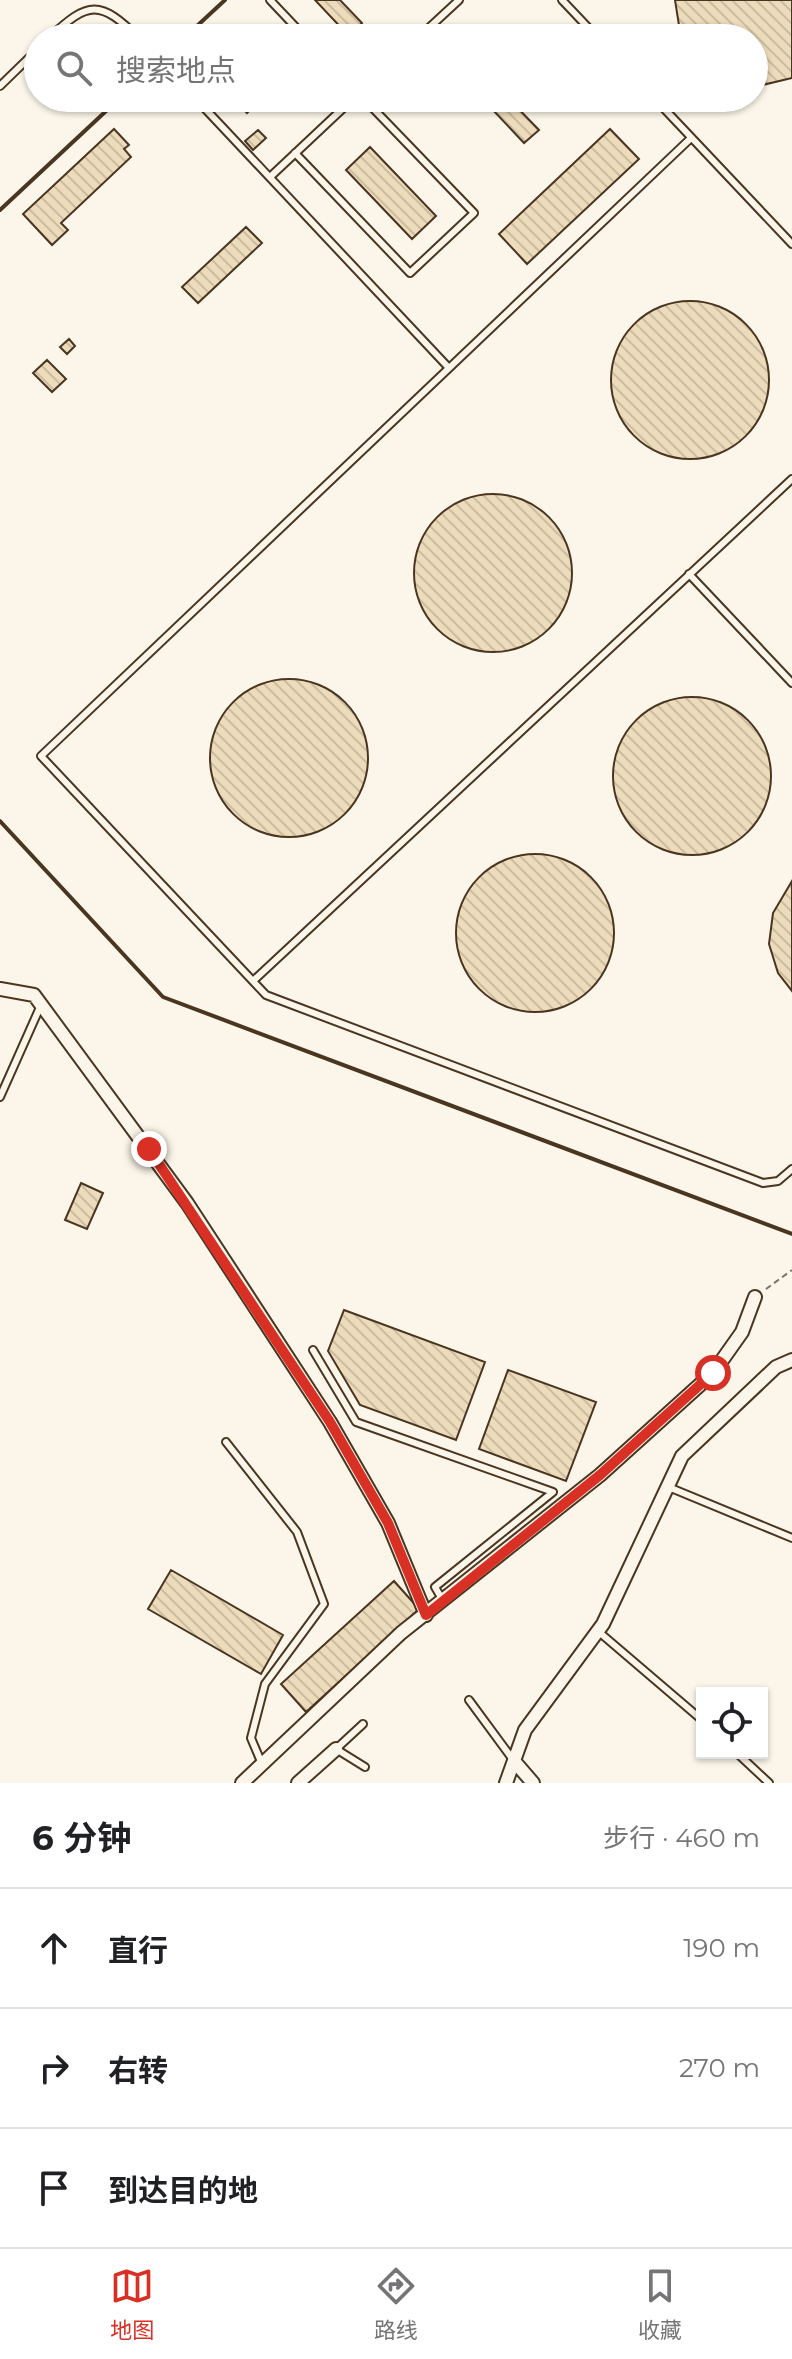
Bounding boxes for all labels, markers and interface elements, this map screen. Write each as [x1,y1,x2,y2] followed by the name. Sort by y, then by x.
[24,24,768,112] search box
[52,46,96,90] icon: search
[116,52,236,89] text: 搜索地点
[131,1131,167,1167] route end
[695,1355,731,1391] route start
[696,1687,768,1759] map controls
[696,1687,768,1759] button: locate
[32,1817,131,1859] text: 6 分钟
[603,1822,760,1854] text: 步行 · 460 m
[32,1926,76,1970] icon: ahead
[108,1932,168,1969] text: 直行
[683,1932,760,1964] text: 190 m
[32,2046,76,2090] icon: right
[108,2052,168,2089] text: 右转
[679,2052,760,2084] text: 270 m
[32,2166,76,2210] icon: arrive
[108,2172,258,2209] text: 到达目的地
[110,2264,154,2344] tab: 地图
[374,2264,418,2344] tab: 路线
[638,2264,682,2344] tab: 收藏

